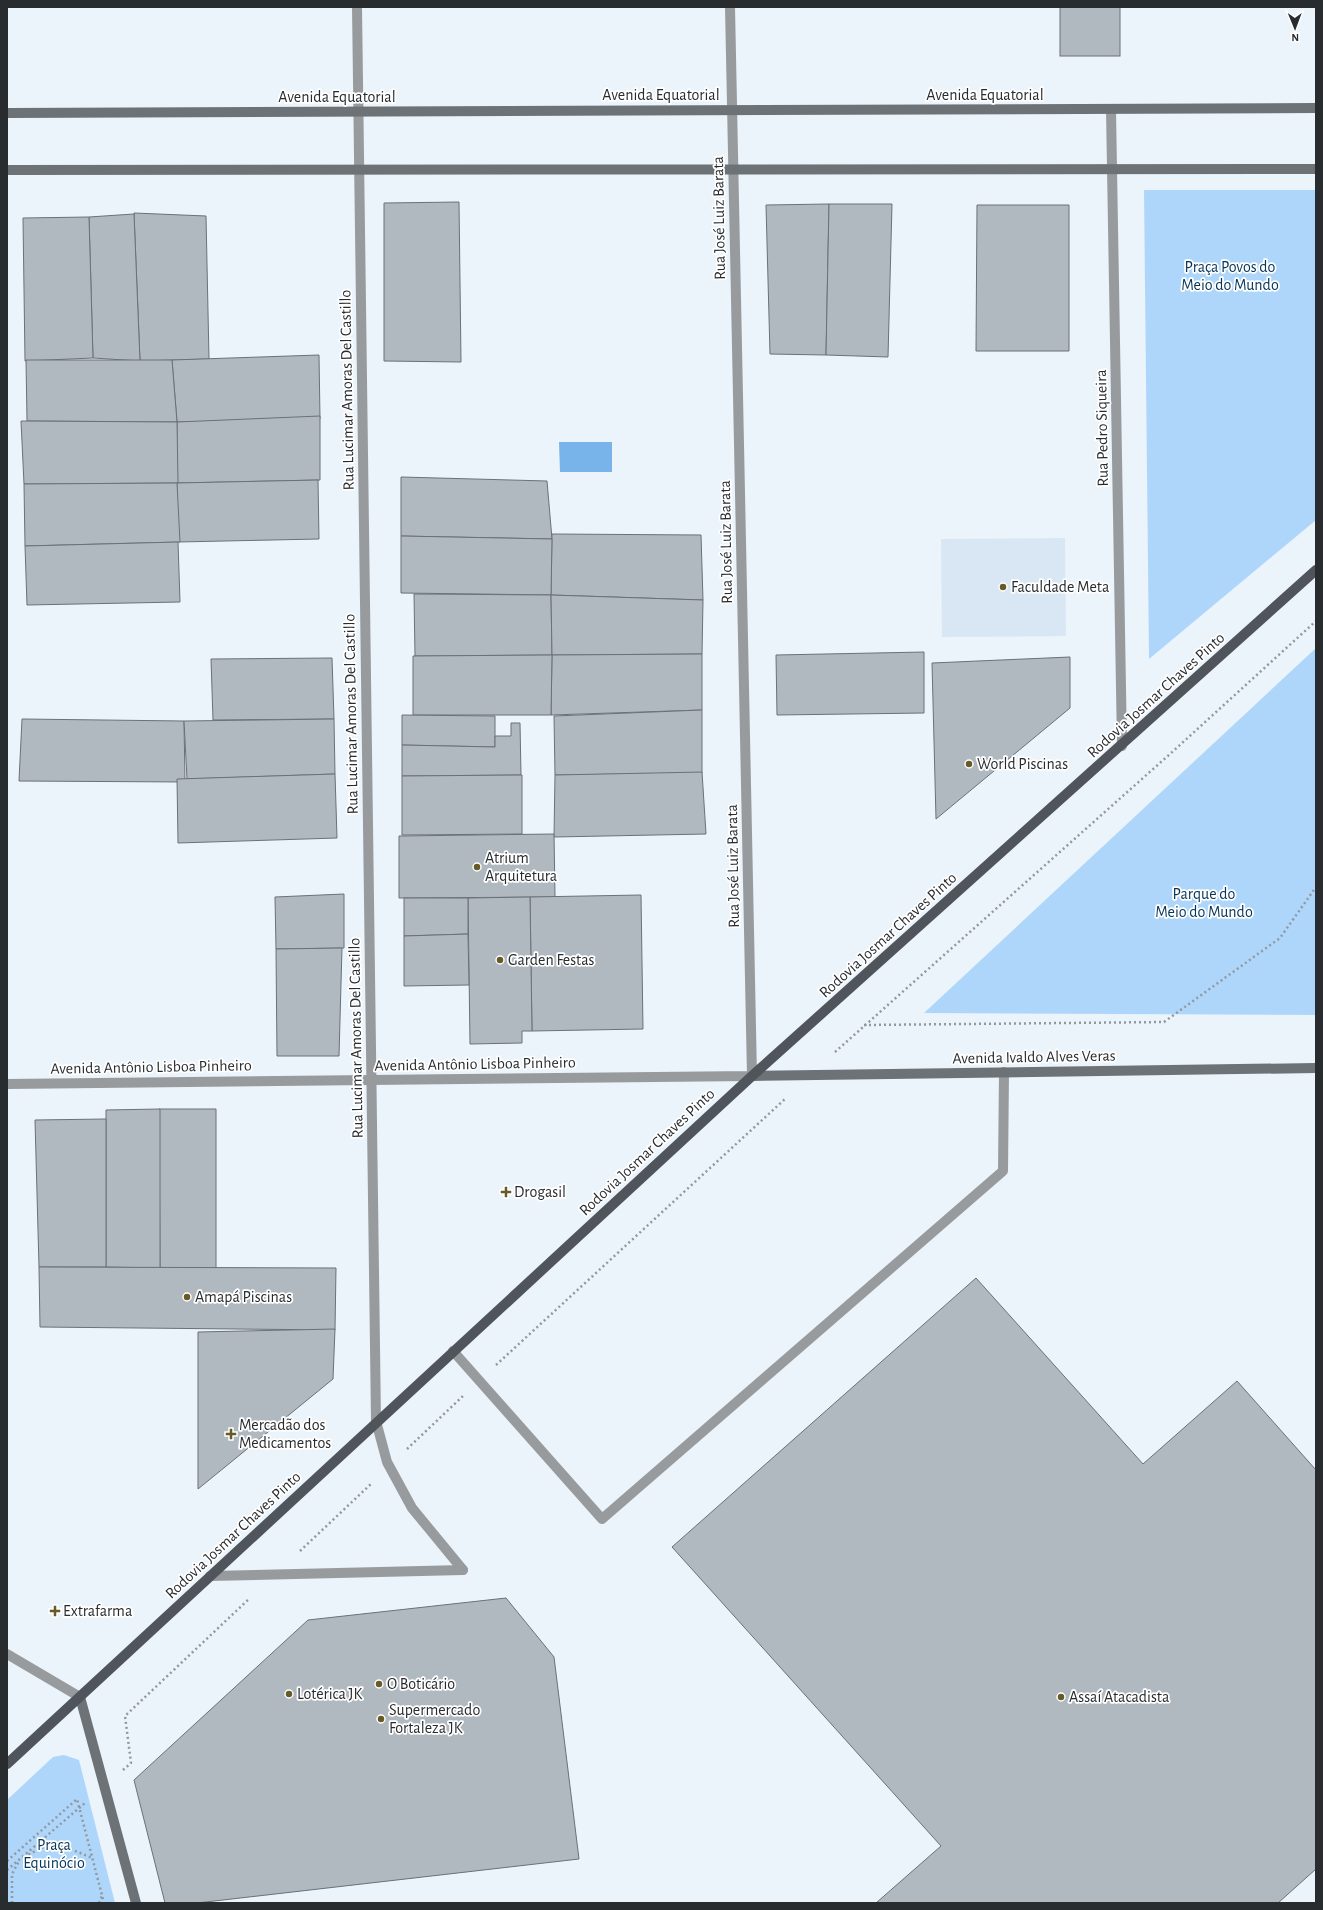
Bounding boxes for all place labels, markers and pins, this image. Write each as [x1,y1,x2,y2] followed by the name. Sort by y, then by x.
[1011,579,1109,595] place label: Faculdade Meta
[998,582,1008,592] marker: Faculdade Meta
[977,756,1068,772] place label: World Piscinas
[964,759,974,769] marker: World Piscinas
[485,850,557,884] place label: Atrium Arquitetura
[472,862,482,872] marker: Atrium Arquitetura
[508,952,595,968] place label: Garden Festas
[495,955,505,965] marker: Garden Festas
[514,1184,566,1200] place label: Drogasil
[501,1187,511,1197] marker: Drogasil
[195,1289,292,1305] place label: Amapá Piscinas
[182,1292,192,1302] marker: Amapá Piscinas
[239,1417,331,1451] place label: Mercadão dos Medicamentos
[226,1429,236,1439] marker: Mercadão dos Medicamentos
[63,1603,132,1619] place label: Extrafarma
[50,1606,60,1616] marker: Extrafarma
[387,1676,455,1692] place label: O Boticário
[374,1679,384,1689] marker: O Boticário
[297,1686,363,1702] place label: Lotérica JK
[284,1689,294,1699] marker: Lotérica JK
[1069,1689,1169,1705] place label: Assaí Atacadista
[1056,1692,1066,1702] marker: Assaí Atacadista
[389,1702,480,1736] place label: Supermercado Fortaleza JK
[376,1714,386,1724] marker: Supermercado Fortaleza JK

